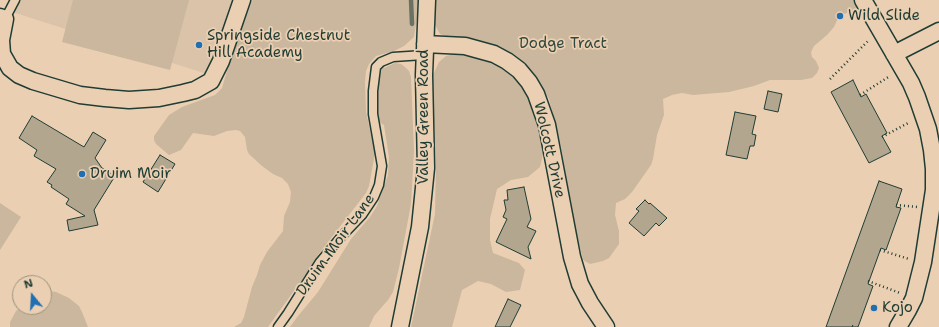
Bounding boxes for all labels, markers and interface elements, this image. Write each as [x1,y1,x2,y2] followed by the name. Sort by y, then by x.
[848,7,920,25] place label: Wild Slide
[835,11,845,21] marker: Wild Slide
[207,27,350,62] place label: Springside Chestnut Hill Academy
[519,35,607,53] park label: Dodge Tract
[194,40,204,50] marker: Springside Chestnut Hill Academy
[415,49,433,185] street label: Valley Green Road
[529,100,569,200] street label: Wolcott Drive
[90,165,171,183] place label: Druim Moir
[77,169,87,179] marker: Druim Moir
[293,191,379,299] street label: Druim Moir Lane
[12,275,52,315] north arrow
[22,276,35,293] text: N
[882,299,913,317] place label: Kojo
[869,303,879,313] marker: Kojo

